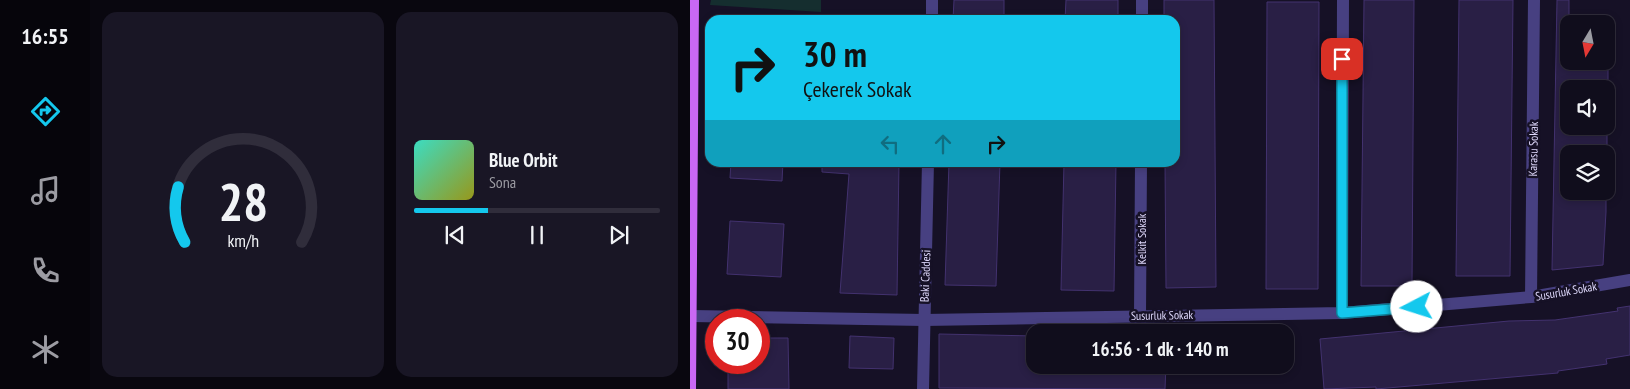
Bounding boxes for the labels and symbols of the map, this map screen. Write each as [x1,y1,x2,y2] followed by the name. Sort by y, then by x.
[1560,15,1615,70] north arrow
[1321,38,1363,80] pin
[1525,121,1541,177] street label: Karasu Sokak
[1134,213,1149,264] street label: Kelkit Sokak
[917,250,933,302] street label: Baki Caddesi
[1534,278,1598,304] street label: Susurluk Sokak
[1390,280,1442,332] position arrow
[1131,307,1194,323] street label: Susurluk Sokak
[705,309,770,374] speed limit sign: 30

